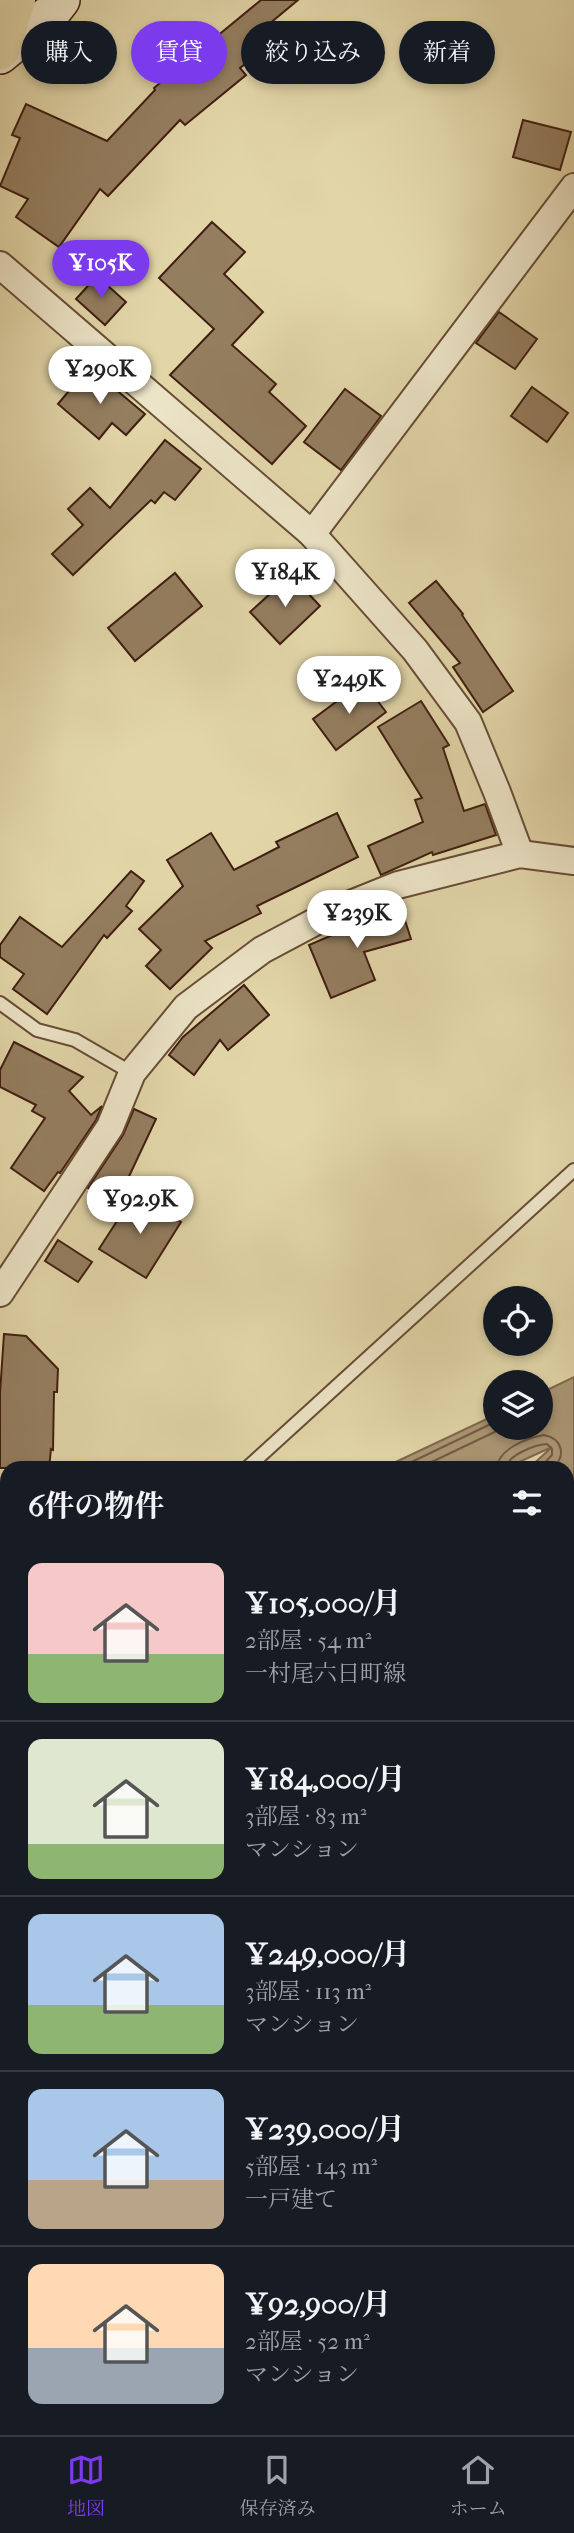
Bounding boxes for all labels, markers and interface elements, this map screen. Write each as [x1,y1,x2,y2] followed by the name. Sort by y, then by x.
[21,21,117,84] chip: 購入
[131,21,227,84] chip: 賃貸
[241,21,385,84] chip: 絞り込み
[399,21,495,84] chip: 新着
[52,240,150,300] pin: ¥105K
[68,249,134,276] text: ¥105K
[51,346,149,406] pin: ¥290K
[64,355,136,382] text: ¥290K
[236,550,334,609] pin: ¥184K
[251,558,319,585] text: ¥184K
[300,656,398,716] pin: ¥249K
[313,665,385,692] text: ¥249K
[308,890,406,950] pin: ¥239K
[323,899,391,926] text: ¥239K
[83,1176,197,1236] pin: ¥92.9K
[103,1185,177,1212] text: ¥92.9K
[483,1286,553,1440] map controls
[483,1286,553,1356] button: locate
[483,1370,553,1440] button: layers
[508,1484,546,1522] icon: filters
[28,1489,164,1524] text: 6件の物件
[245,1586,402,1621] text: ¥105,000/月
[84,1591,168,1675] icon: home
[245,1627,371,1654] text: 2部屋 · 54 m²
[245,1660,406,1687] text: 一村尾六日町線
[245,1762,406,1797] text: ¥184,000/月
[84,1767,168,1851] icon: home
[245,1803,366,1830] text: 3部屋 · 83 m²
[245,1836,359,1863] text: マンション
[245,1937,410,1972] text: ¥249,000/月
[84,1942,168,2026] icon: home
[245,1978,371,2005] text: 3部屋 · 113 m²
[245,2011,359,2038] text: マンション
[245,2112,405,2147] text: ¥239,000/月
[84,2117,168,2201] icon: home
[245,2153,377,2180] text: 5部屋 · 143 m²
[245,2186,337,2213] text: 一戸建て
[245,2287,391,2322] text: ¥92,900/月
[84,2292,168,2376] icon: home
[245,2328,370,2355] text: 2部屋 · 52 m²
[245,2361,359,2388] text: マンション
[67,2451,105,2520] tab: 地図
[239,2451,316,2520] tab: 保存済み
[450,2451,507,2520] tab: ホーム

